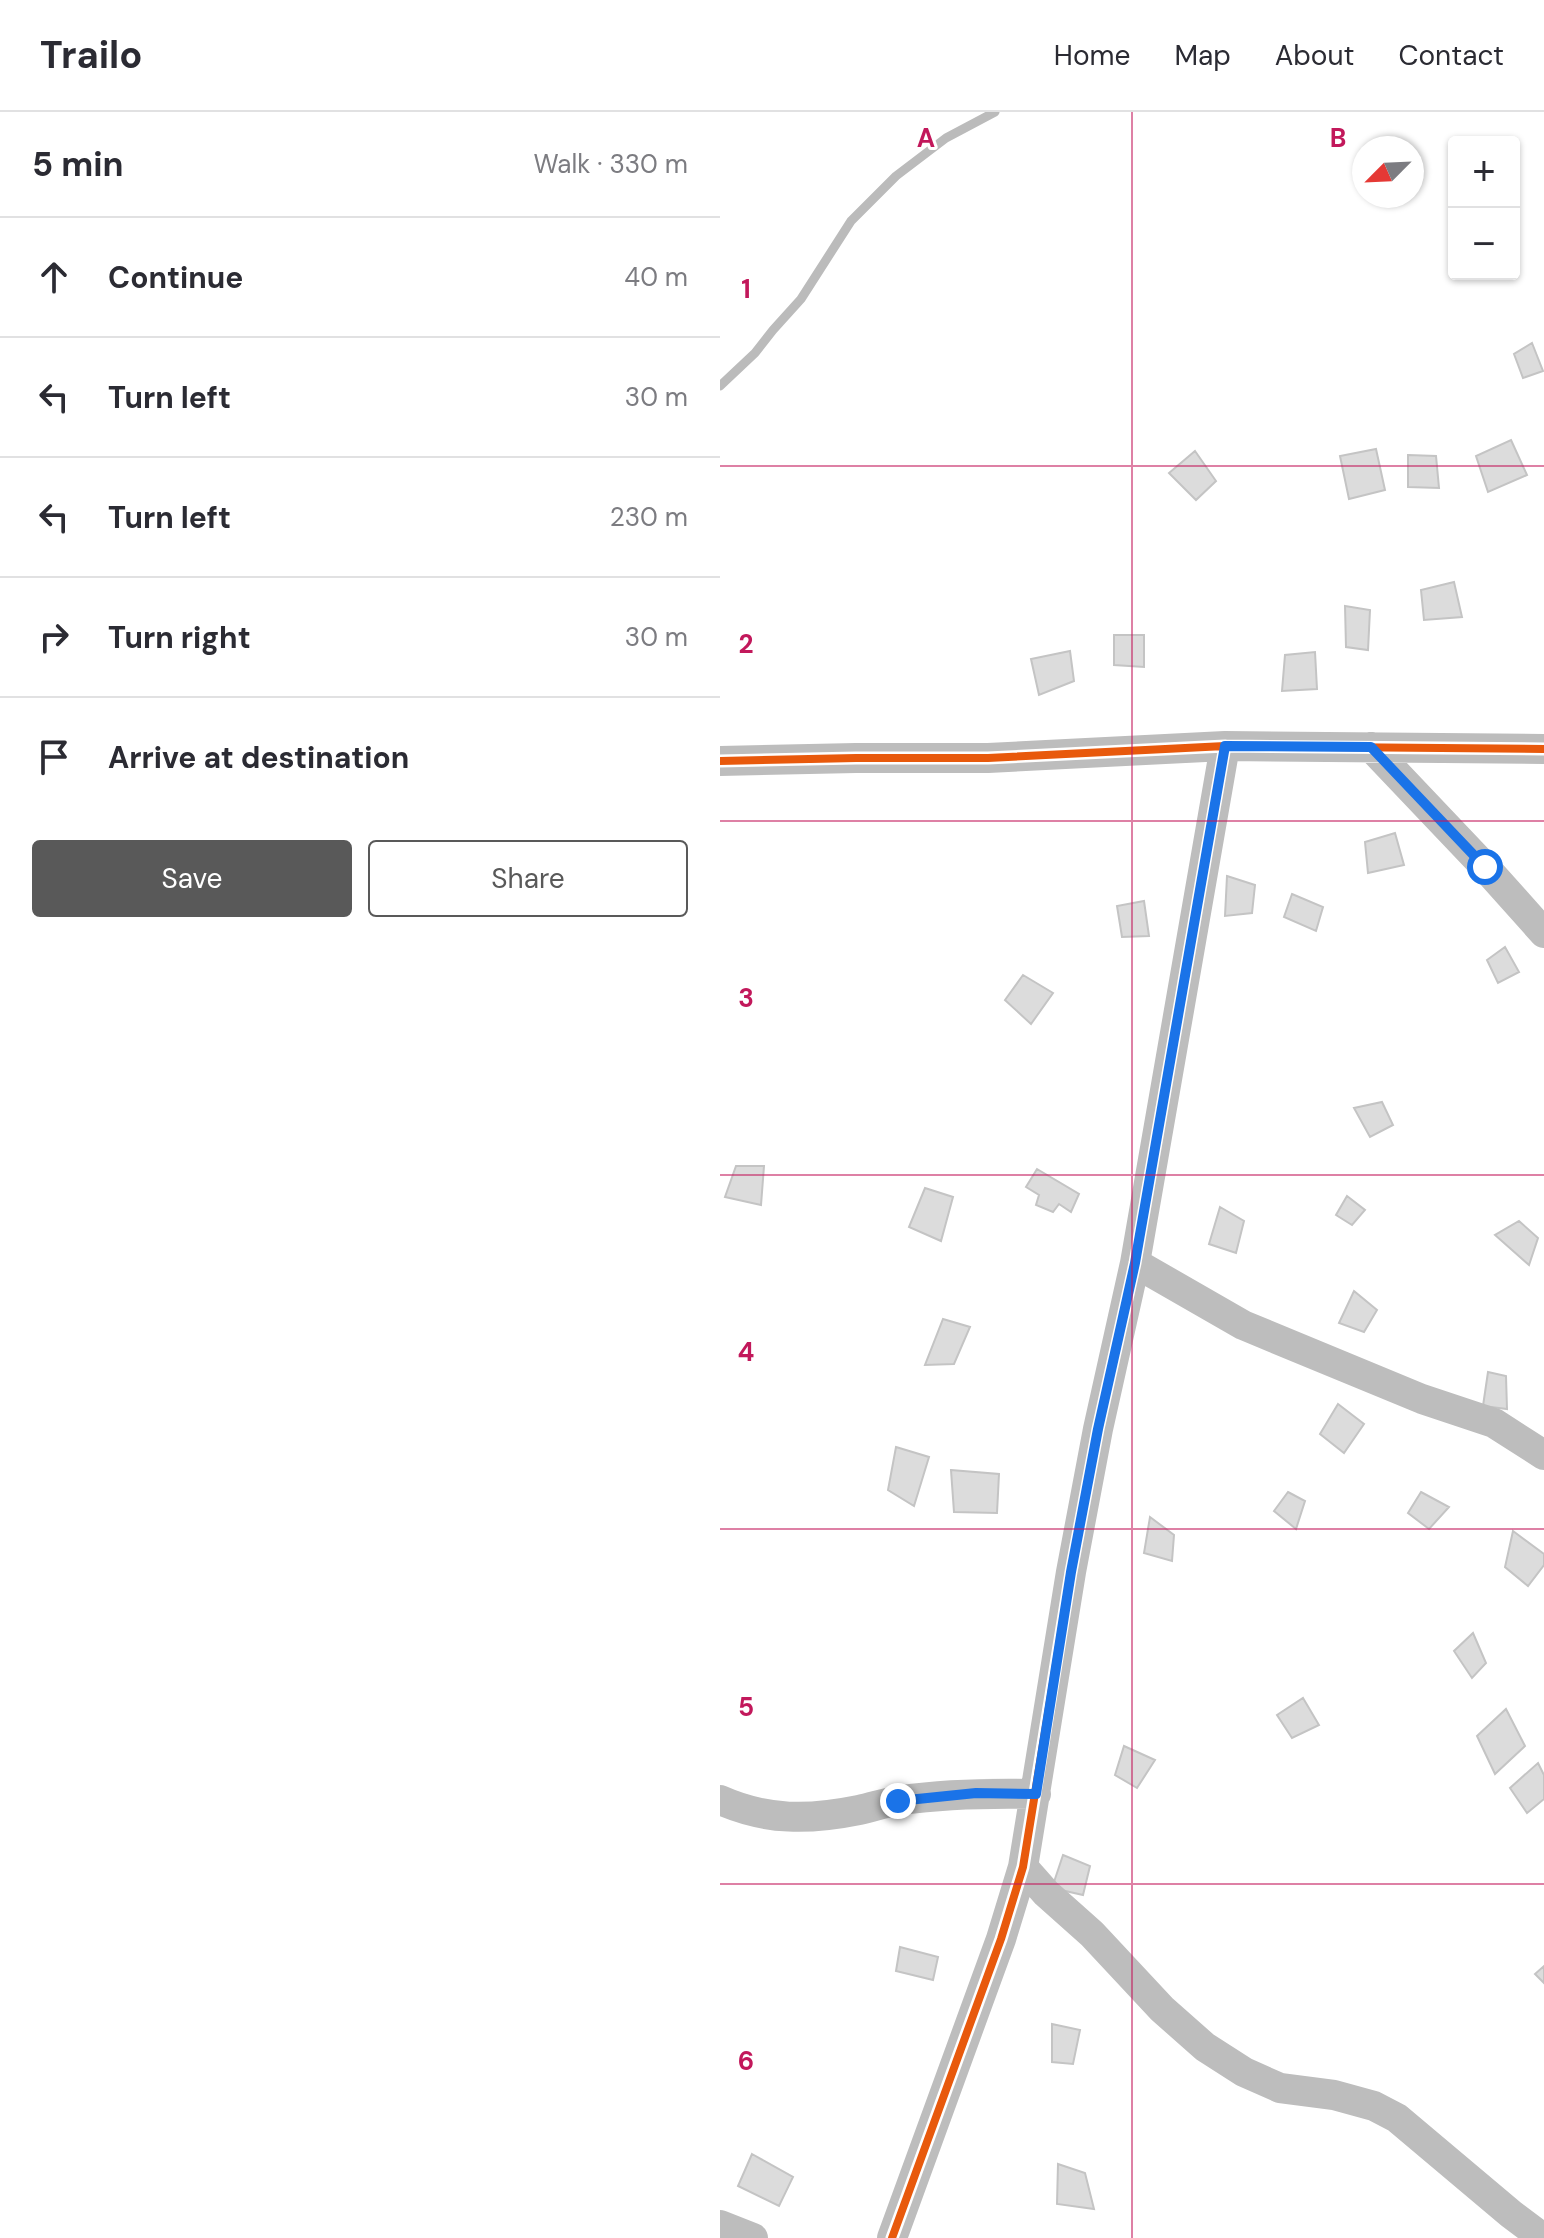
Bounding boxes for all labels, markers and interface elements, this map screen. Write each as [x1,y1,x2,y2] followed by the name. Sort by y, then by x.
[40,30,142,80] text: Trailo
[1054,37,1130,74] text: Home
[1174,37,1231,74] text: Map
[1275,37,1354,74] text: About
[1398,37,1504,74] text: Contact
[917,121,935,155] text: A
[1330,121,1346,155] text: B
[1352,136,1424,208] north arrow
[1448,136,1520,280] map controls
[1448,136,1520,208] button: +
[32,142,123,187] text: 5 min
[533,147,688,181] text: Walk · 330 m
[1448,208,1520,280] button: −
[32,255,76,299] icon: ahead
[108,258,243,297] text: Continue
[624,260,688,294] text: 40 m
[741,272,751,306] text: 1
[32,375,76,419] icon: left
[108,378,231,417] text: Turn left
[625,380,688,414] text: 30 m
[32,495,76,539] icon: left
[108,498,231,537] text: Turn left
[610,500,688,534] text: 230 m
[32,615,76,659] icon: right
[108,618,251,657] text: Turn right
[625,620,688,654] text: 30 m
[738,627,754,661] text: 2
[32,735,76,779] icon: arrive
[108,738,409,777] text: Arrive at destination
[32,840,352,917] button: Save
[368,840,688,917] button: Share
[1467,849,1503,885] route start
[738,981,754,1015] text: 3
[738,1335,754,1369] text: 4
[738,1690,754,1724] text: 5
[880,1783,916,1819] route end
[738,2044,754,2078] text: 6

